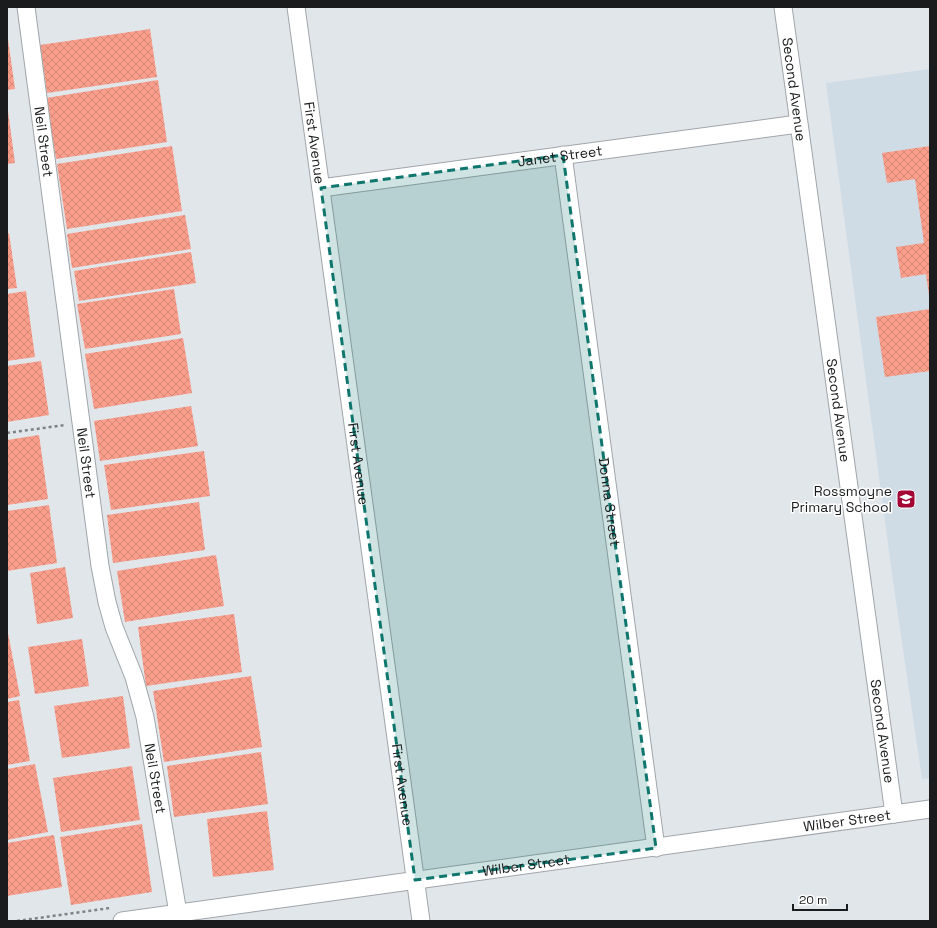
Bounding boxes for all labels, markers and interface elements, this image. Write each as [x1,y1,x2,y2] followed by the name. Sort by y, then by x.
[778,36,810,142] street label: Second Avenue
[300,101,329,185] street label: First Avenue
[30,105,57,178] street label: Neil Street
[516,141,603,171] street label: Janet Street
[822,357,854,463] street label: Second Avenue
[344,422,373,506] street label: First Avenue
[73,427,100,499] street label: Neil Street
[595,456,624,548] street label: Donna Street
[791,482,892,516] place label: Rossmoyne Primary School
[895,488,917,510] school or university icon: Rossmoyne Primary School
[867,678,899,784] street label: Second Avenue
[141,742,170,815] street label: Neil Street
[388,743,417,827] street label: First Avenue
[802,806,892,835] street label: Wilber Street
[481,850,571,880] street label: Wilber Street
[793,886,847,912] scale bar
[799,892,827,908] text: 20 m

